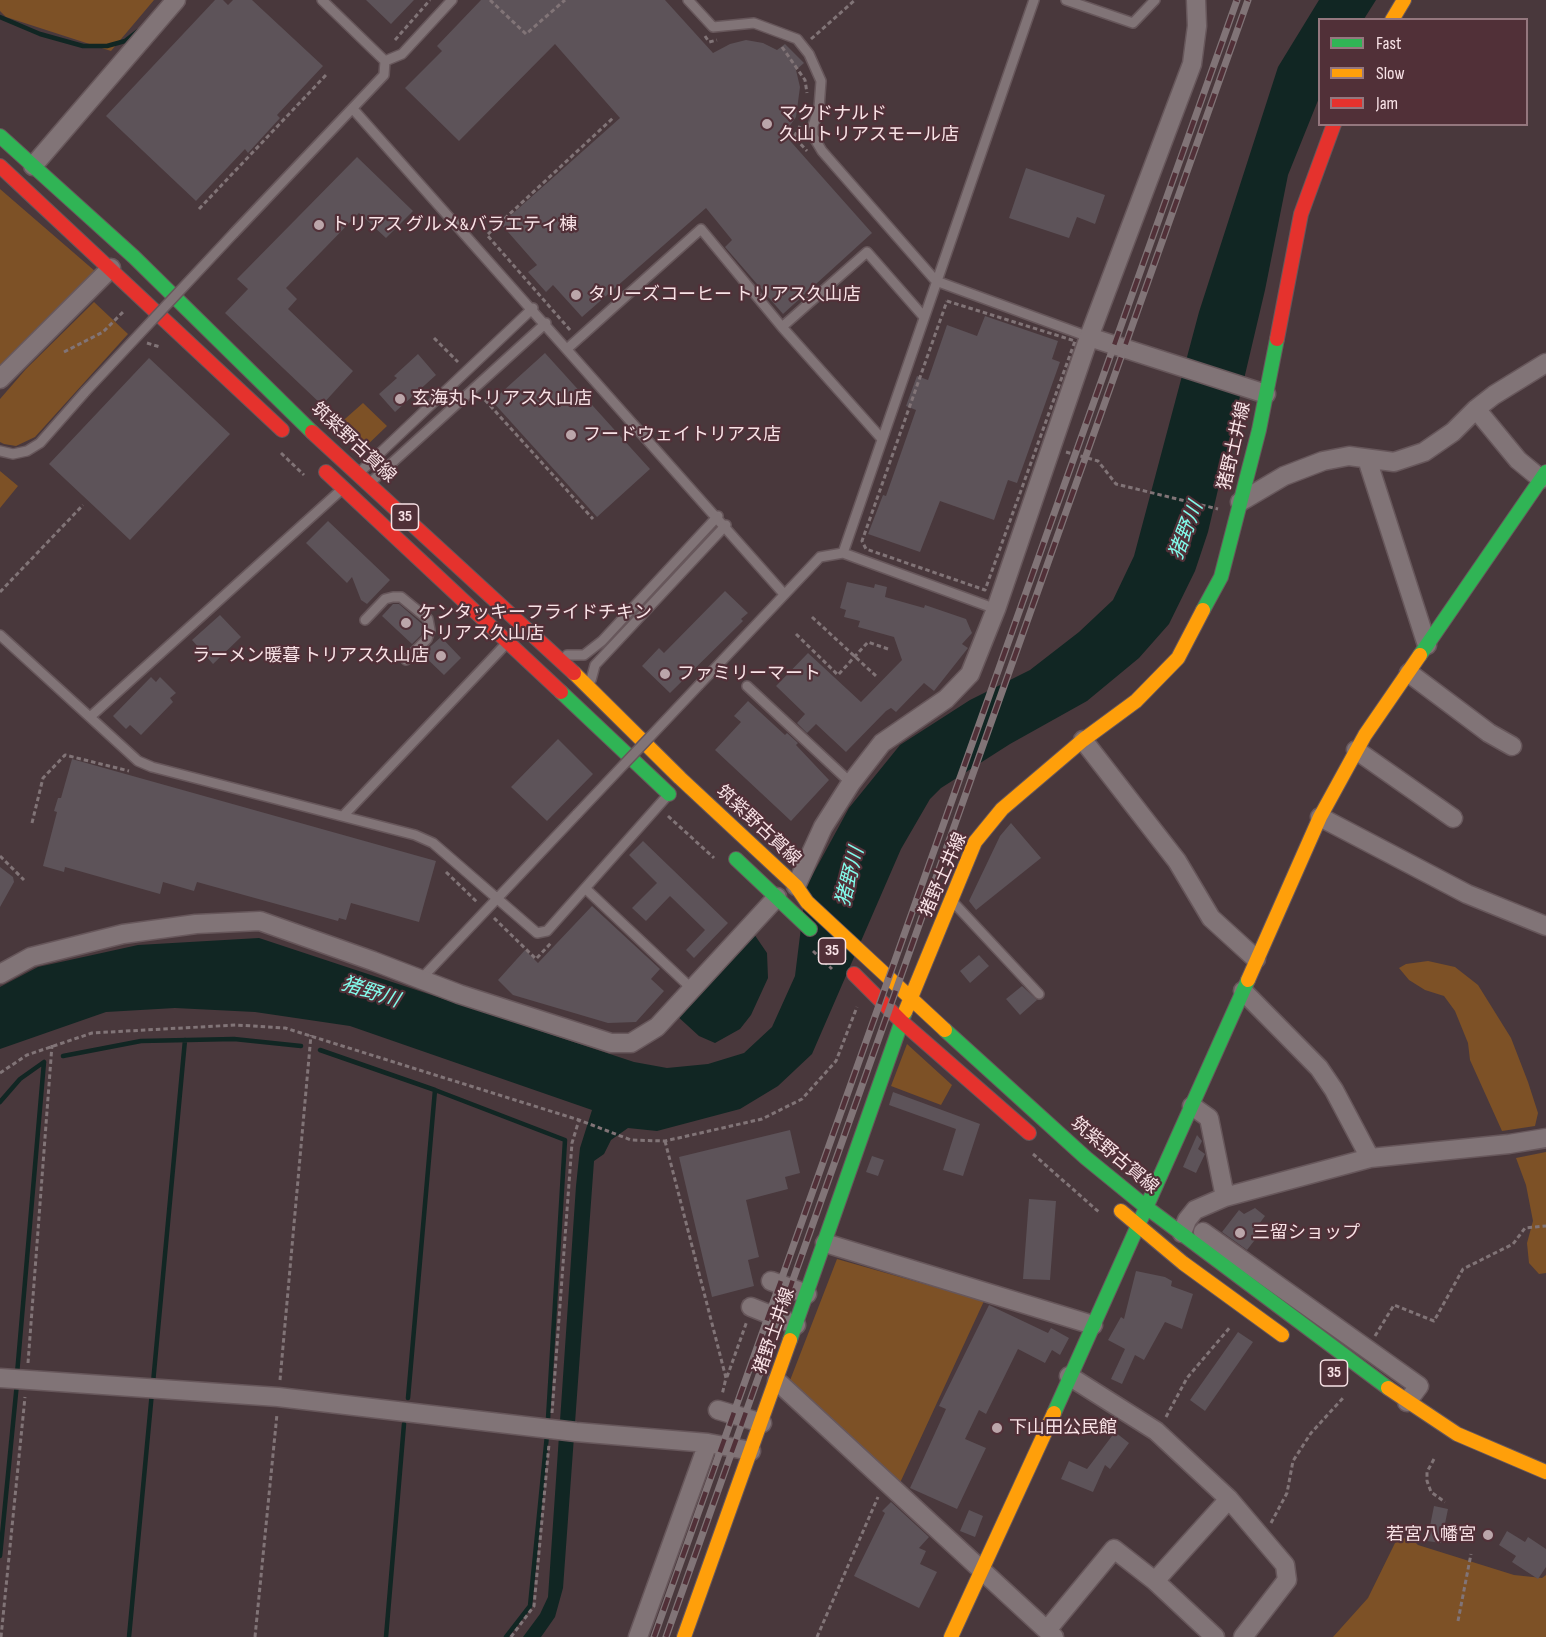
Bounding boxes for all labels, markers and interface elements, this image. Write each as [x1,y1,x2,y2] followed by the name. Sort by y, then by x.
[1318,18,1528,126] legend
[1376,33,1401,54] text: Fast
[1376,63,1405,84] text: Slow
[1376,93,1398,114] text: Jam
[779,103,959,146] place label: マクドナルド 久山トリアスモール店
[760,117,774,131] marker: マクドナルド 久山トリアスモール店
[331,214,577,236] place label: トリアス グルメ&バラエティ棟
[312,218,326,232] marker: トリアス グルメ&バラエティ棟
[588,284,861,306] place label: タリーズコーヒー トリアス久山店
[569,288,583,302] marker: タリーズコーヒー トリアス久山店
[412,388,592,410] place label: 玄海丸トリアス久山店
[393,392,407,406] marker: 玄海丸トリアス久山店
[306,398,400,488] street label: 筑紫野古賀線
[1214,400,1256,492] street label: 猪野土井線
[583,424,781,446] place label: フードウェイトリアス店
[564,428,578,442] marker: フードウェイトリアス店
[1165,499,1209,563] water label: 猪野川
[392,504,418,530] road number: 35
[418,602,652,644] place label: ケンタッキーフライドチキン トリアス久山店
[399,616,413,630] marker: ケンタッキーフライドチキン トリアス久山店
[192,645,429,667] place label: ラーメン暖暮 トリアス久山店
[434,649,448,663] marker: ラーメン暖暮 トリアス久山店
[677,663,821,685] place label: ファミリーマート
[658,667,672,681] marker: ファミリーマート
[711,781,805,871] street label: 筑紫野古賀線
[916,829,972,921] street label: 猪野土井線
[832,845,870,909] water label: 猪野川
[818,938,846,964] road number: 35
[338,972,402,1014] water label: 猪野川
[1066,1113,1162,1199] street label: 筑紫野古賀線
[1252,1222,1360,1244] place label: 三留ショップ
[1233,1226,1247,1240] marker: 三留ショップ
[750,1285,800,1377] street label: 猪野土井線
[1320,1360,1348,1386] road number: 35
[1009,1417,1117,1439] place label: 下山田公民館
[990,1421,1004,1435] marker: 下山田公民館
[1386,1524,1476,1546] place label: 若宮八幡宮
[1481,1528,1495,1542] marker: 若宮八幡宮

